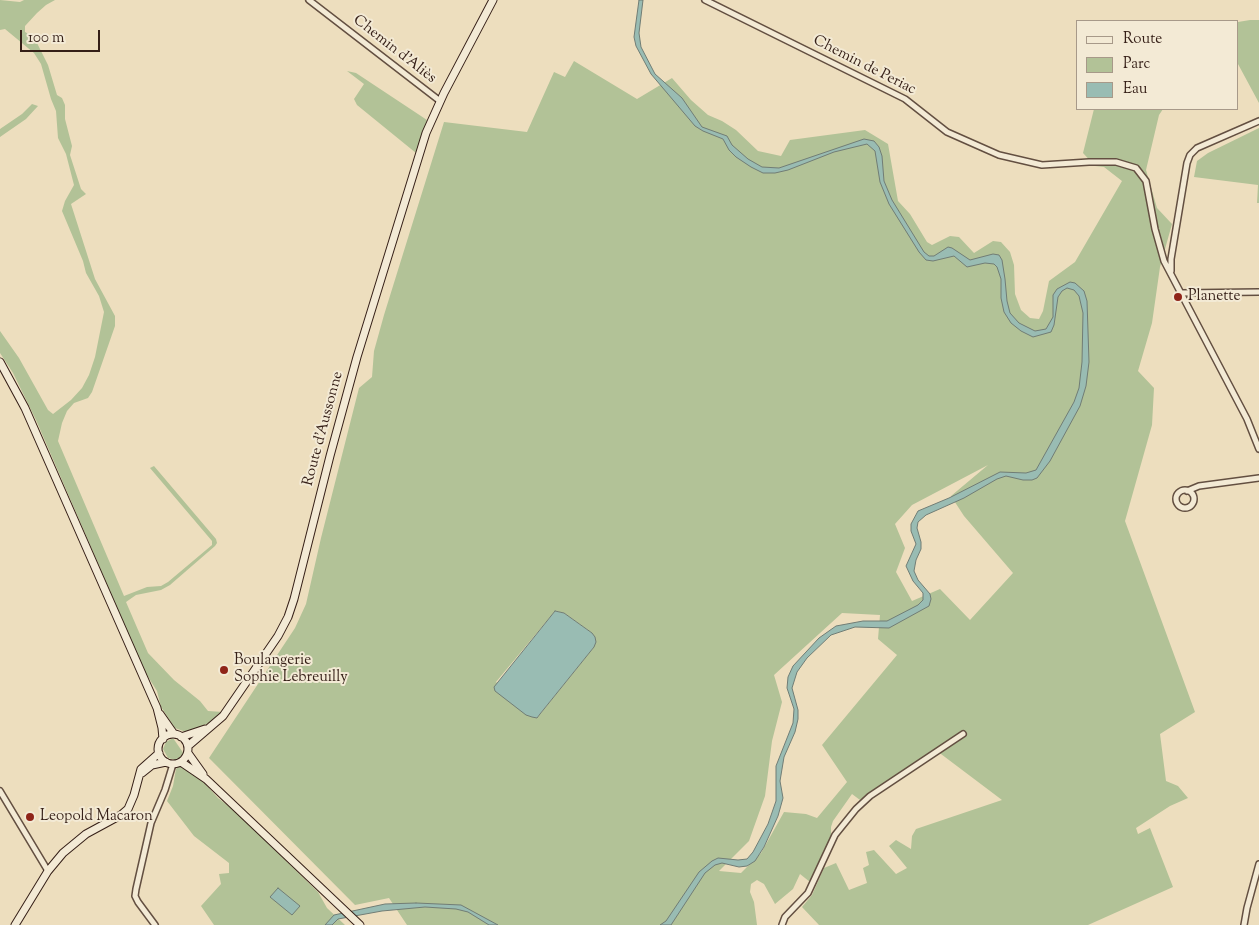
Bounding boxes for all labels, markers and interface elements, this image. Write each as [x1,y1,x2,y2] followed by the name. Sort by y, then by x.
[349,12,439,88] street label: Chemin d'Aliès
[22,20,102,52] scale bar
[1076,20,1239,110] legend
[28,28,64,49] text: 100 m
[1123,29,1162,50] text: Route
[810,32,918,100] street label: Chemin de Periac
[1123,54,1150,75] text: Parc
[1123,79,1147,100] text: Eau
[1188,288,1240,306] place label: Planette
[1172,291,1184,303] marker: Planette
[300,370,348,488] street label: Route d'Aussonne
[234,652,348,687] place label: Boulangerie Sophie Lebreuilly
[218,664,230,676] marker: Boulangerie Sophie Lebreuilly
[40,808,153,826] place label: Leopold Macaron
[24,811,36,823] marker: Leopold Macaron

